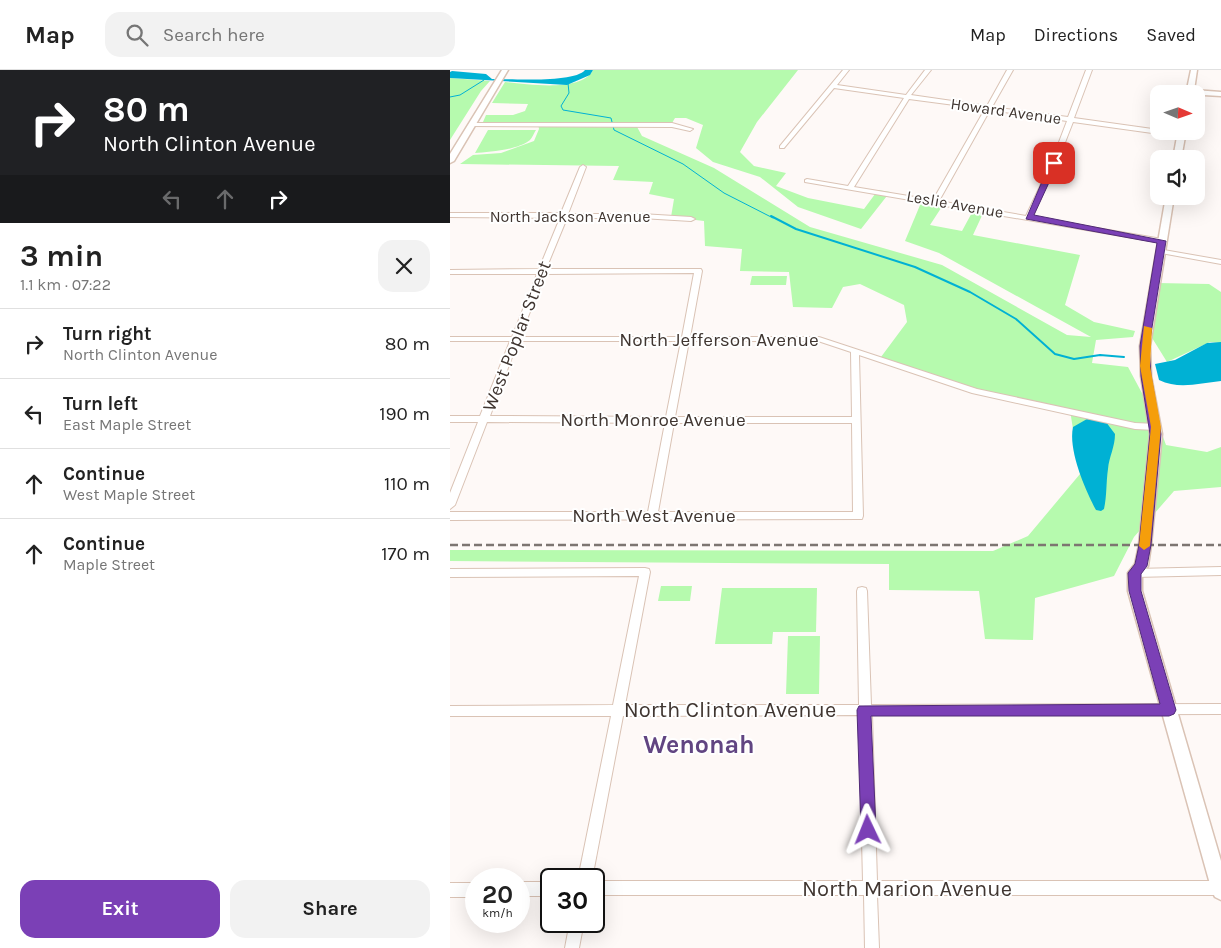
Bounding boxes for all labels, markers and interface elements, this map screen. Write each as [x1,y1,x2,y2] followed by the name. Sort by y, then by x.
[105,12,455,57] search box
[25,21,75,49] text: Map
[123,21,151,49] icon: search
[163,24,265,46] text: Search here
[970,24,1006,46] text: Map
[1034,24,1118,46] text: Directions
[1146,24,1196,46] text: Saved
[1150,85,1205,140] north arrow
[1150,85,1205,205] map controls
[103,89,190,130] text: 80 m
[20,90,85,155] icon: right
[949,94,1063,128] street label: Howard Avenue
[103,131,315,157] text: North Clinton Avenue
[1033,142,1075,184] pin
[1040,149,1068,177] icon: arrive
[1150,150,1205,205] button: sound
[158,185,186,213] icon: left
[211,185,239,213] icon: ahead
[264,185,292,213] icon: right
[905,186,1005,222] street label: Leslie Avenue
[490,207,650,226] street label: North Jackson Avenue
[20,238,103,274] text: 3 min
[378,240,430,292] button: close
[478,258,556,414] street label: West Poplar Street
[20,275,111,294] text: 1.1 km · 07:22
[63,323,152,345] text: Turn right
[619,329,819,351] street label: North Jefferson Avenue
[20,330,48,358] icon: right
[385,333,430,355] text: 80 m
[63,345,218,364] text: North Clinton Avenue
[63,393,138,415] text: Turn left
[20,400,48,428] icon: left
[379,403,430,425] text: 190 m
[560,409,746,431] street label: North Monroe Avenue
[63,415,191,434] text: East Maple Street
[63,463,145,485] text: Continue
[20,470,48,498] icon: ahead
[384,473,430,495] text: 110 m
[63,485,195,504] text: West Maple Street
[572,505,736,527] street label: North West Avenue
[63,533,145,555] text: Continue
[20,540,48,568] icon: ahead
[381,543,430,565] text: 170 m
[63,555,155,574] text: Maple Street
[624,697,836,723] street label: North Clinton Avenue
[643,730,755,759] district label: Wenonah
[841,803,893,855] position arrow
[540,868,605,933] speed limit sign: 30
[802,876,1012,902] street label: North Marion Avenue
[20,880,220,938] button: Exit
[230,880,430,938] button: Share
[482,880,513,909] text: 20
[482,906,513,920] text: km/h

